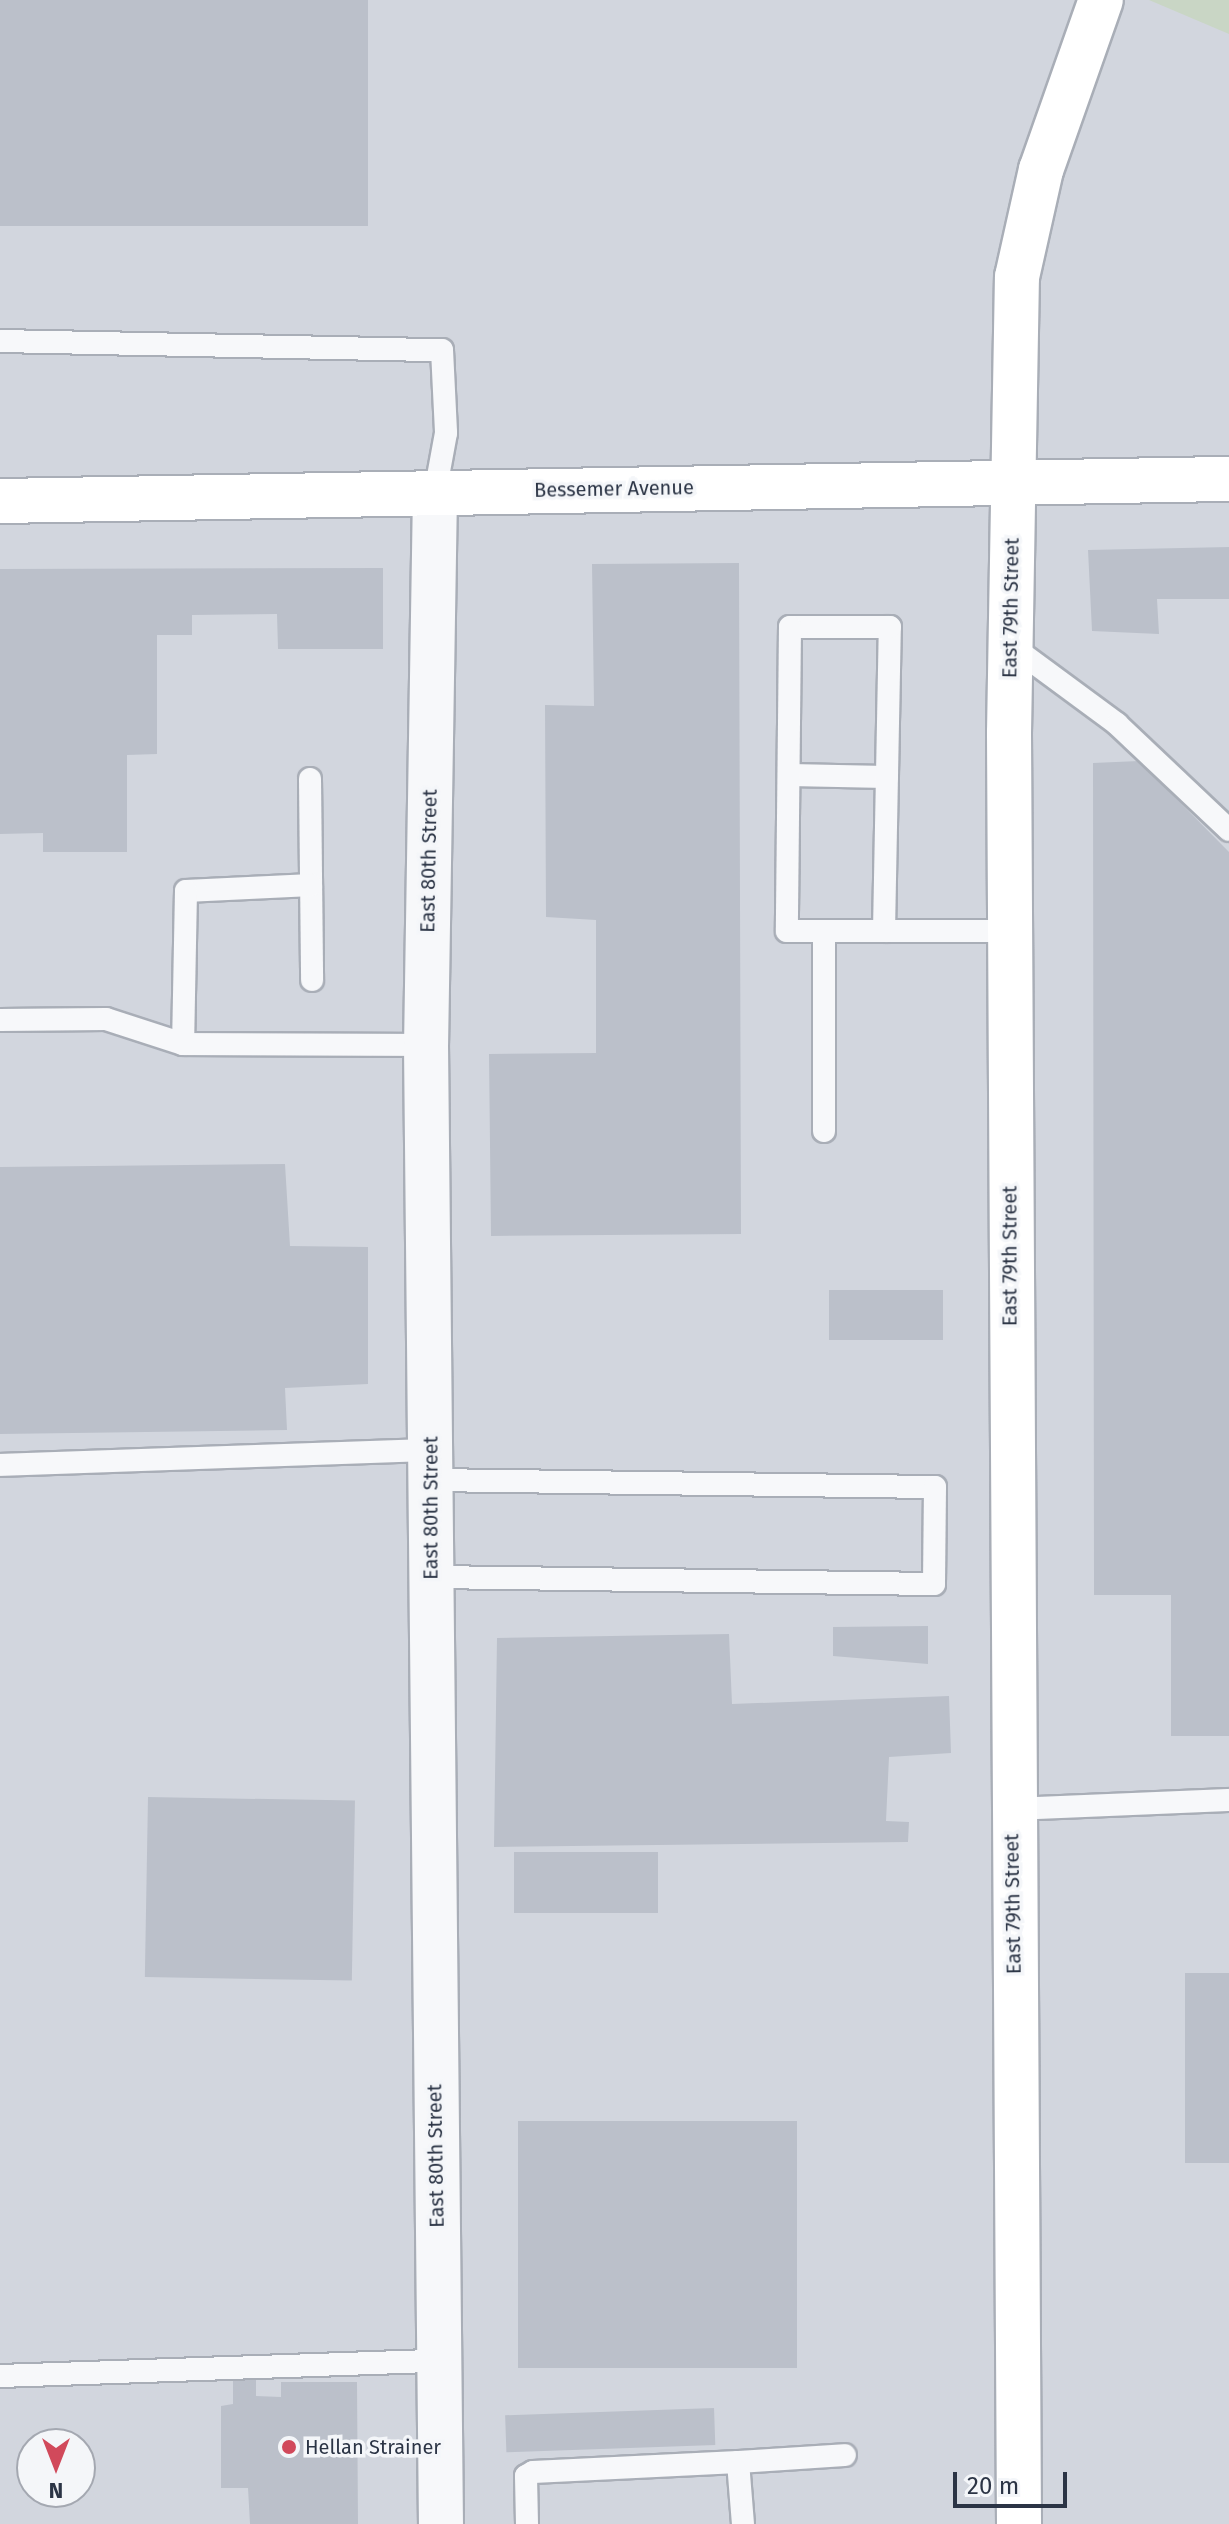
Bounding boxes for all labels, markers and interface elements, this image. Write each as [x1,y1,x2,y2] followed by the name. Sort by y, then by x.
[534,476,694,502] street label: Bessemer Avenue
[998,538,1024,678] street label: East 79th Street
[416,789,442,933] street label: East 80th Street
[998,1186,1022,1326] street label: East 79th Street
[419,1436,443,1580] street label: East 80th Street
[1000,1834,1026,1974] street label: East 79th Street
[423,2084,449,2228] street label: East 80th Street
[16,2428,96,2508] north arrow
[305,2435,441,2459] place label: Hellan Strainer
[280,2438,298,2456] marker: Hellan Strainer
[957,2456,1071,2506] scale bar
[967,2472,1019,2500] text: 20 m
[49,2477,63,2504] text: N

